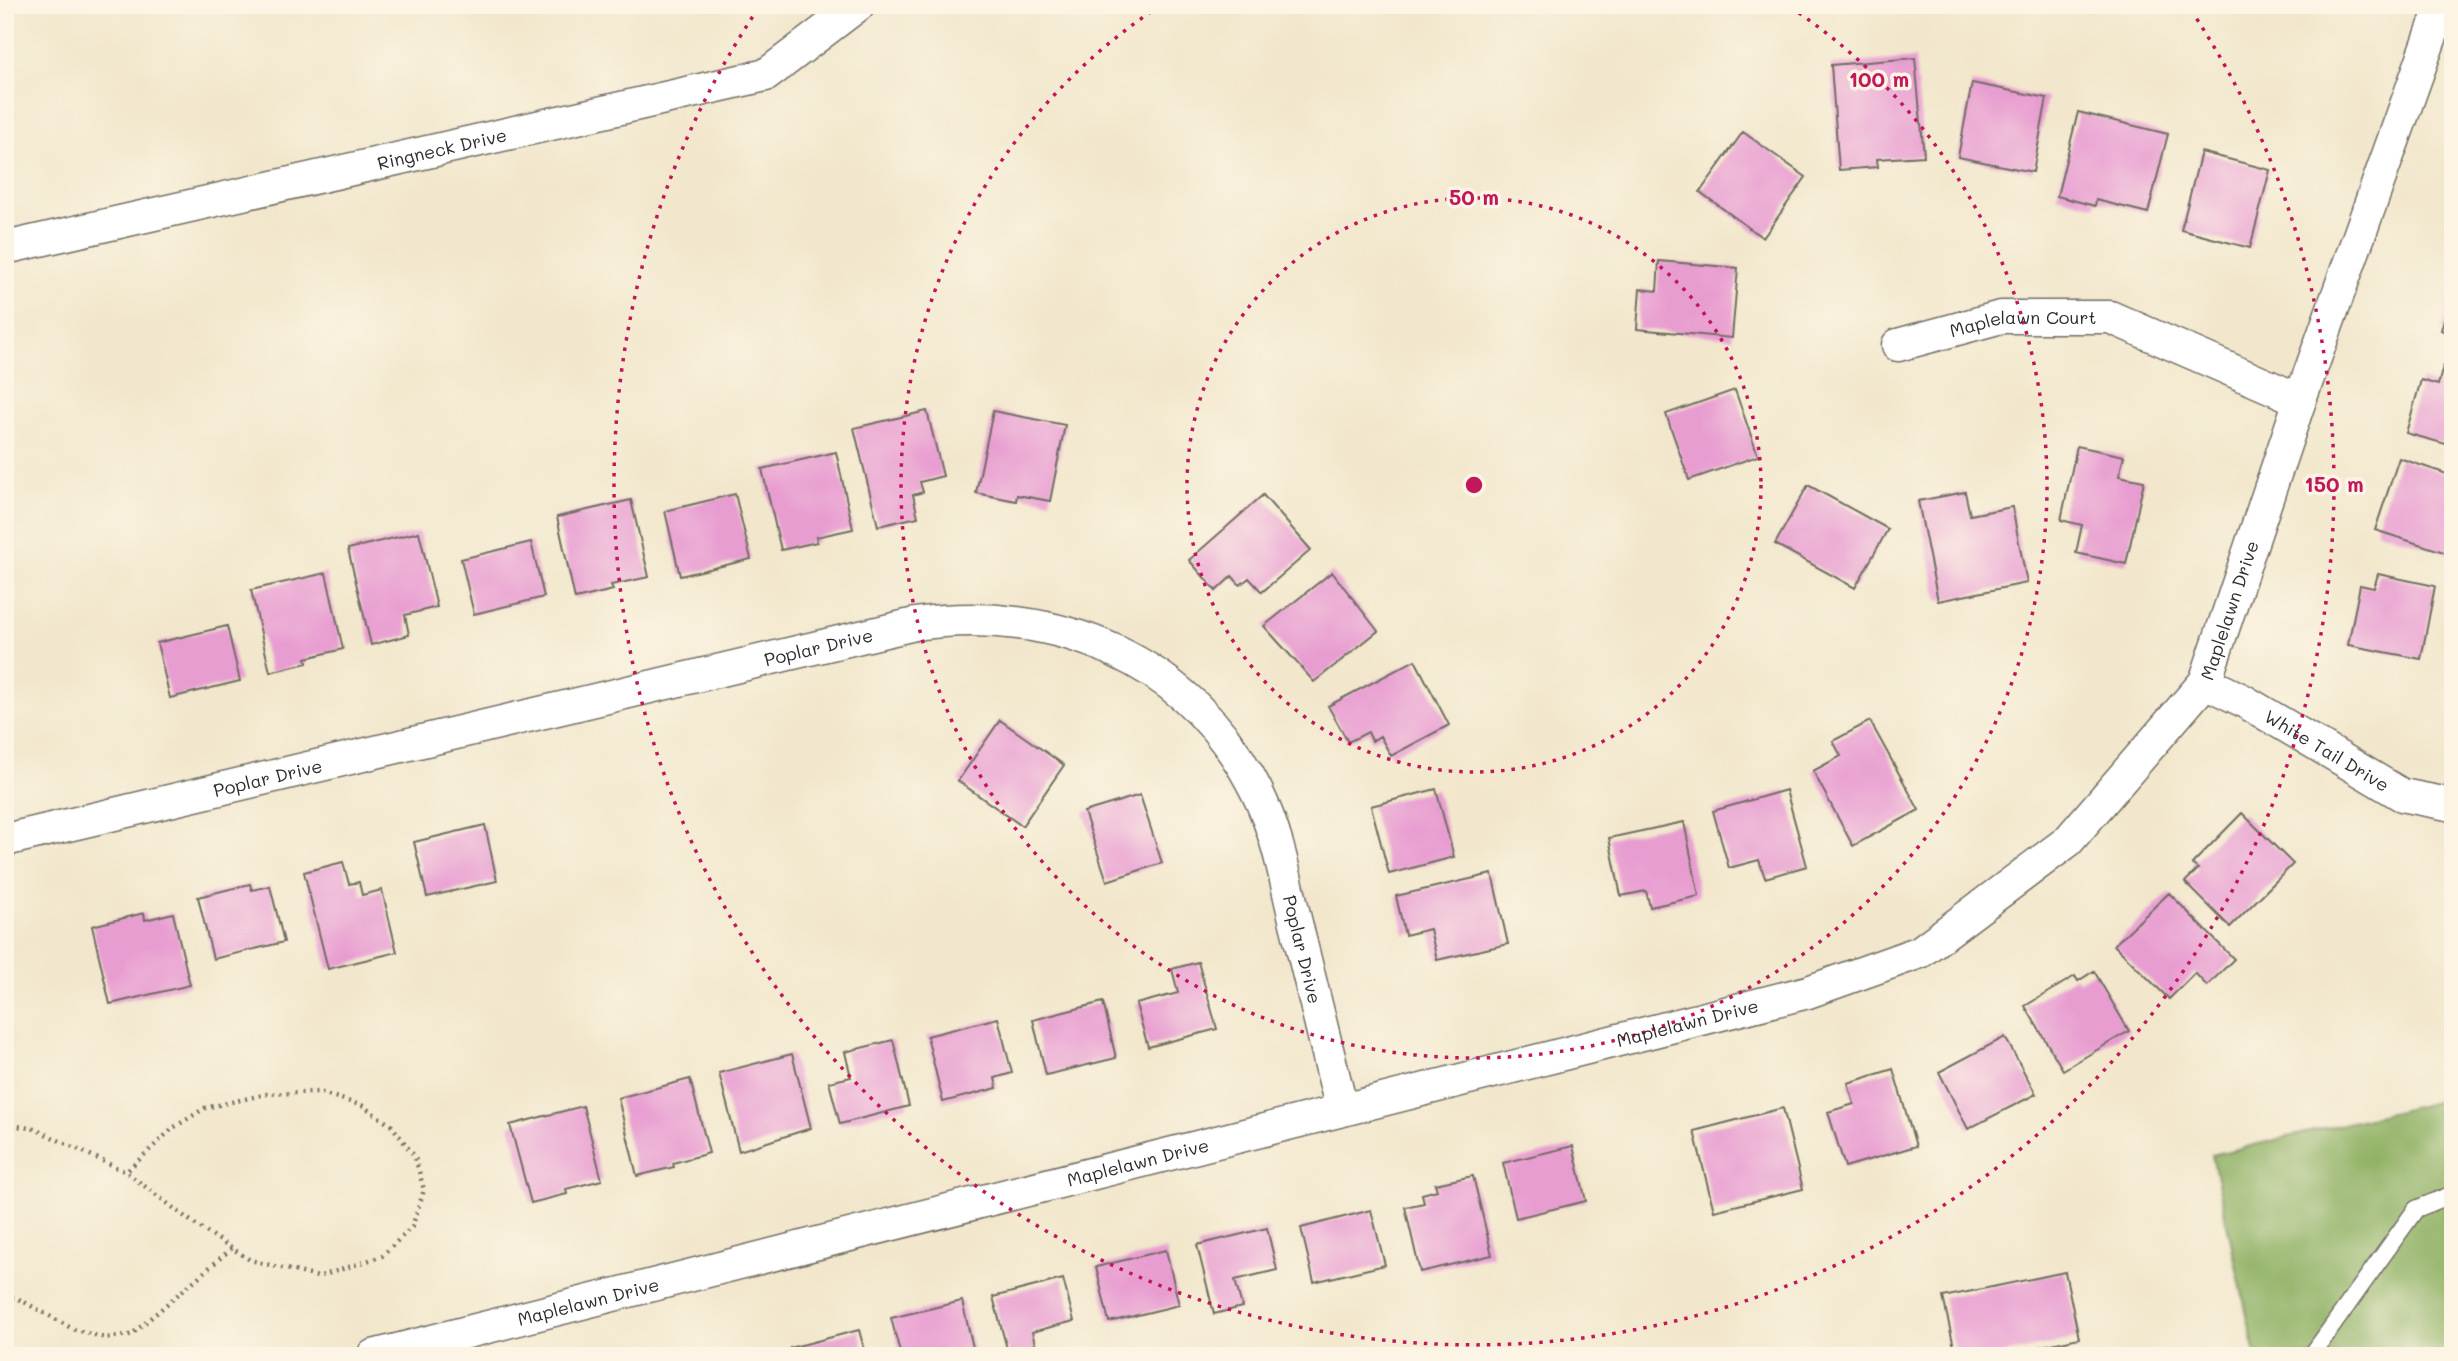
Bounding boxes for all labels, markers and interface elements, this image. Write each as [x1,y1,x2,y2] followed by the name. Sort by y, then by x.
[1849,65,1909,92] text: 100 m
[375,122,509,175] street label: Ringneck Drive
[1449,183,1499,210] text: 50 m
[1947,305,2096,342] street label: Maplelawn Court
[2304,470,2364,497] text: 150 m
[1462,473,1486,497] centre of rings
[2195,537,2264,683] street label: Maplelawn Drive
[762,622,875,671] street label: Poplar Drive
[2260,704,2394,797] street label: White Tail Drive
[211,753,324,802] street label: Poplar Drive
[1278,893,1327,1006] street label: Poplar Drive
[1614,993,1761,1052] street label: Maplelawn Drive
[1064,1132,1211,1192] street label: Maplelawn Drive
[515,1272,662,1331] street label: Maplelawn Drive

